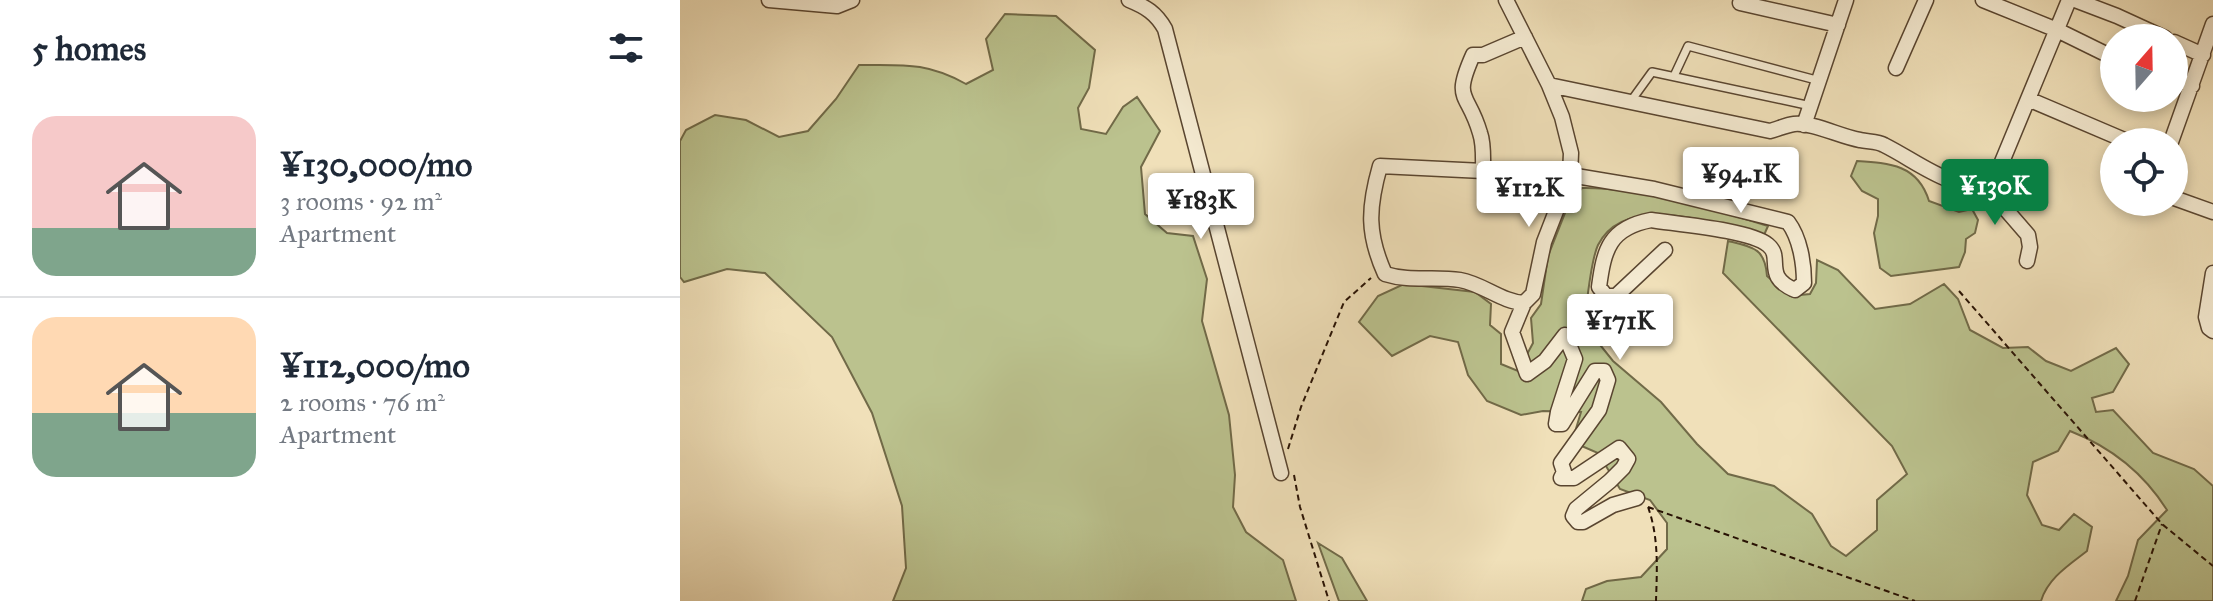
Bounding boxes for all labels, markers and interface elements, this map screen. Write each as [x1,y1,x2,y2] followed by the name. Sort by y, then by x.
[2100,24,2188,112] north arrow
[2100,24,2188,216] map controls
[604,26,648,70] icon: filters
[32,28,146,69] text: 5 homes
[2100,128,2188,216] button: locate
[280,144,472,185] text: ¥130,000/mo
[1676,147,1806,215] pin: ¥94.1K
[96,148,192,244] icon: home
[1701,157,1781,189] text: ¥94.1K
[1939,159,2051,227] pin: ¥130K
[1473,161,1585,229] pin: ¥112K
[1959,169,2031,201] text: ¥130K
[1495,171,1563,203] text: ¥112K
[1145,173,1257,241] pin: ¥183K
[1166,183,1236,215] text: ¥183K
[280,185,442,217] text: 3 rooms · 92 m²
[280,217,396,249] text: Apartment
[1564,294,1676,362] pin: ¥171K
[1585,304,1655,336] text: ¥171K
[280,345,470,386] text: ¥112,000/mo
[96,349,192,445] icon: home
[280,386,445,418] text: 2 rooms · 76 m²
[280,418,396,450] text: Apartment

